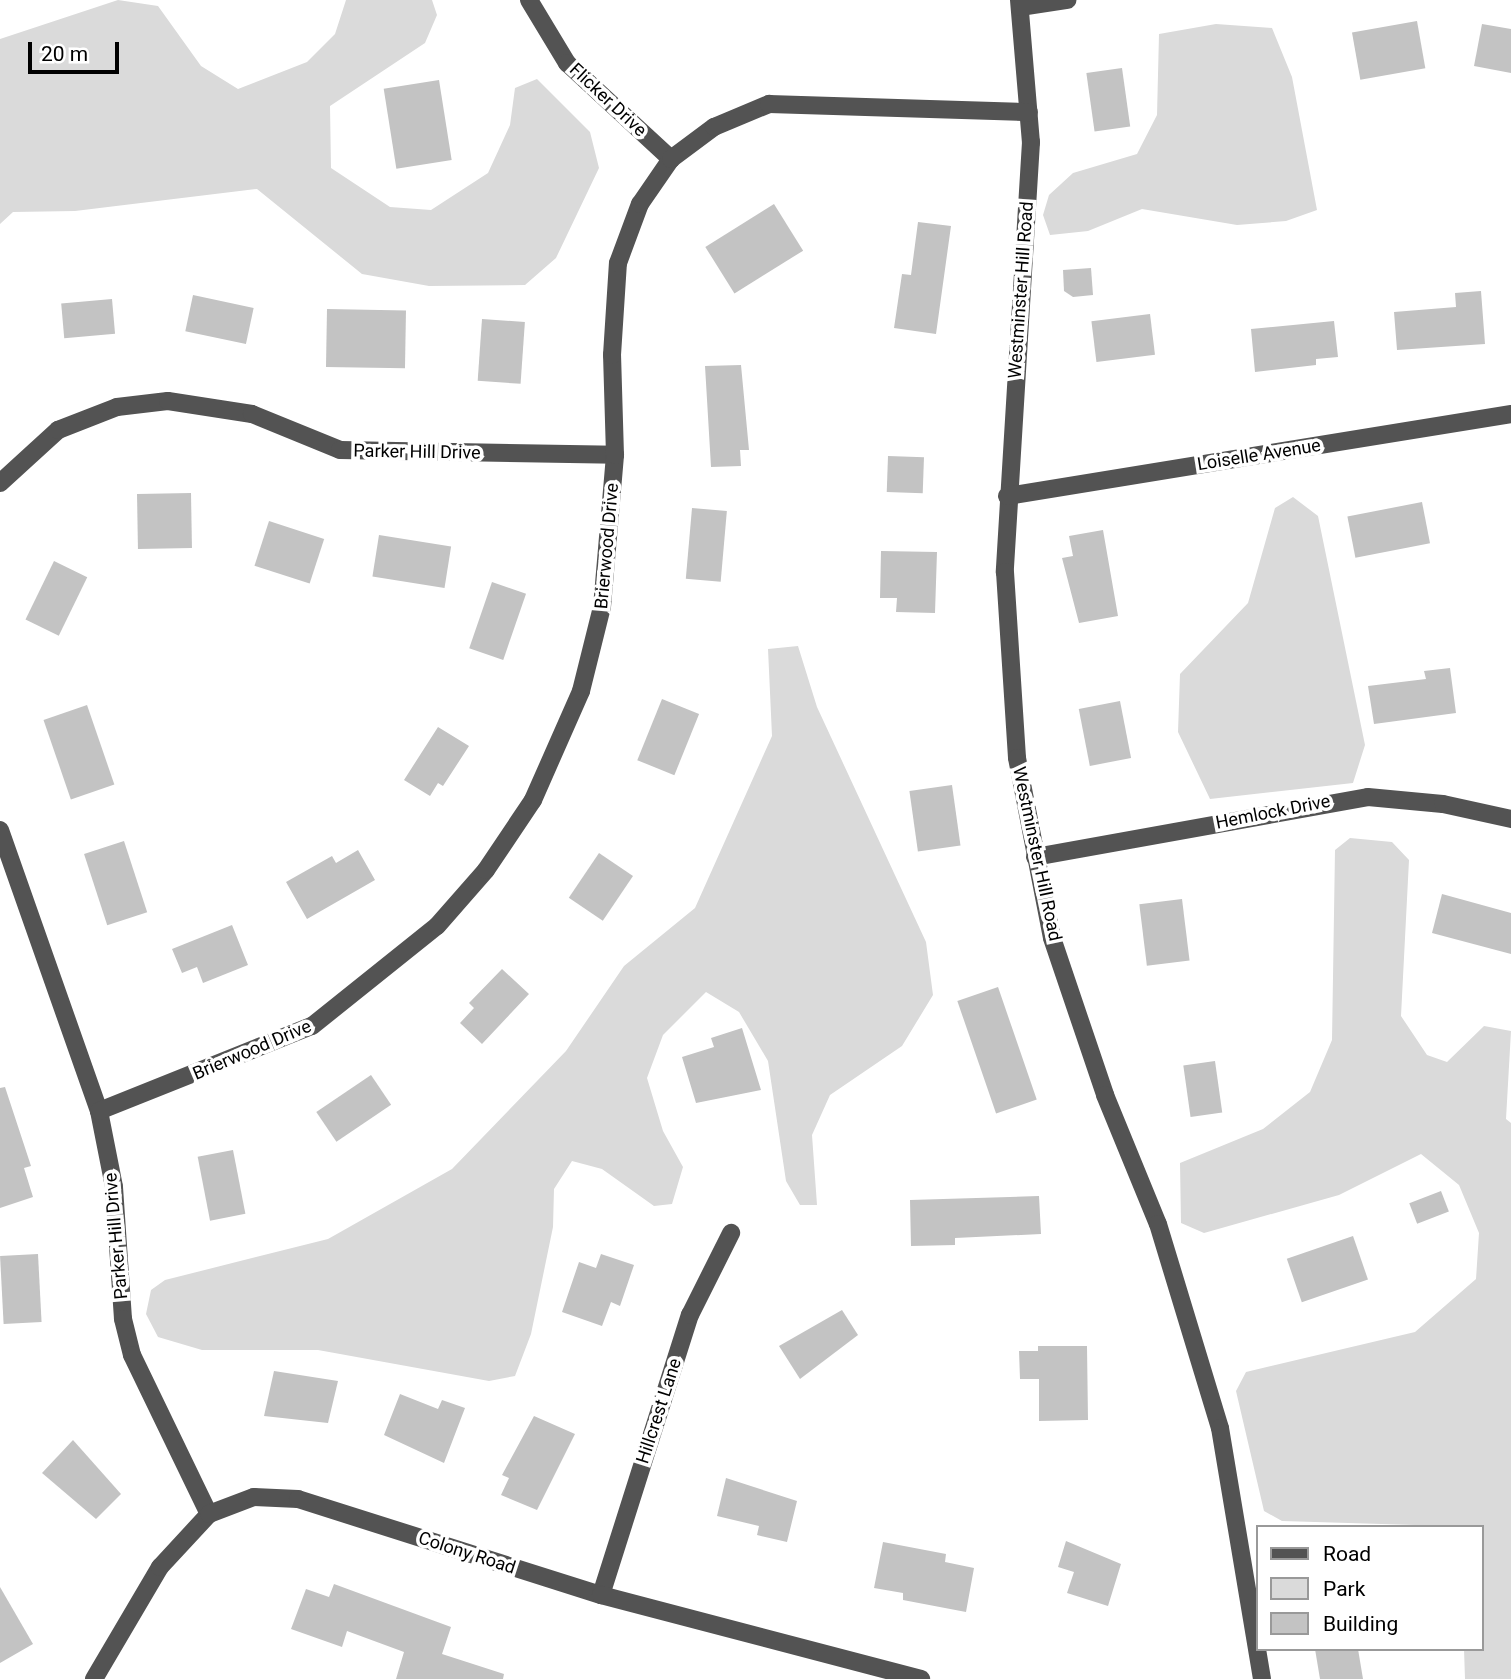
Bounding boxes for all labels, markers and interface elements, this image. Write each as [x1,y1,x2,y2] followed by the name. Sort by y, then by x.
[32,28,122,72] scale bar
[41,42,88,66] text: 20 m
[565,59,651,141] street label: Flicker Drive
[1004,201,1038,379] street label: Westminster Hill Road
[1196,435,1322,475] street label: Loiselle Avenue
[353,440,481,464] street label: Parker Hill Drive
[591,482,623,610] street label: Brierwood Drive
[1008,765,1066,943] street label: Westminster Hill Road
[1214,790,1332,834] street label: Hemlock Drive
[190,1015,314,1085] street label: Brierwood Drive
[100,1172,132,1300] street label: Parker Hill Drive
[632,1356,686,1466] street label: Hillcrest Lane
[1256,1525,1483,1651] legend
[416,1527,518,1579] street label: Colony Road
[1323,1542,1371,1566] text: Road
[1323,1577,1365,1601] text: Park
[1323,1612,1398,1636] text: Building

